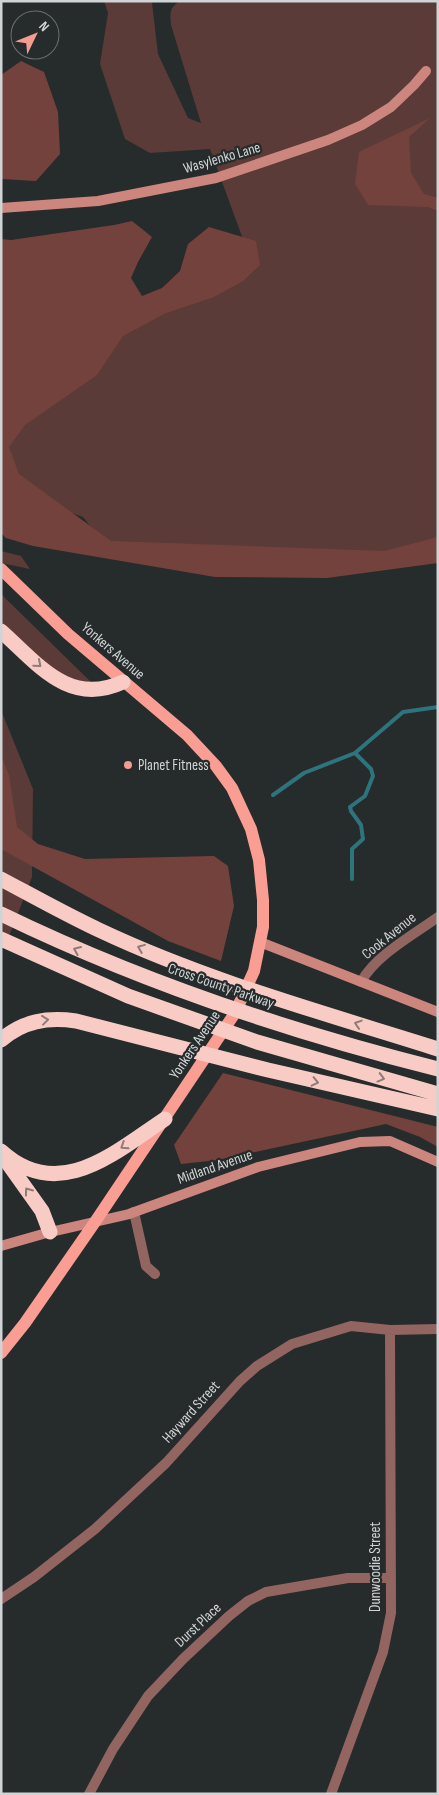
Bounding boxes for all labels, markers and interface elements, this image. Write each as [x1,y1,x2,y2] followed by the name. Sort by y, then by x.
[10,10,60,60] north arrow
[35,18,53,35] text: N
[181,138,263,178] street label: Wasylenko Lane
[77,618,149,684] street label: Yonkers Avenue
[32,658,41,667] one-way arrow
[138,756,209,775] place label: Planet Fitness
[122,759,134,771] marker: Planet Fitness
[358,908,420,964] street label: Cook Avenue
[137,943,146,954] one-way arrow
[73,945,82,956] one-way arrow
[165,959,277,1013] street label: Cross County Parkway
[165,1007,225,1083] street label: Yonkers Avenue
[41,1015,49,1026] one-way arrow
[354,1020,363,1030] one-way arrow
[376,1072,385,1083] one-way arrow
[311,1076,320,1087] one-way arrow
[121,1139,130,1149] one-way arrow
[175,1145,255,1189] street label: Midland Avenue
[25,1187,34,1197] one-way arrow
[158,1377,224,1447] street label: Hayward Street
[366,1522,385,1612] street label: Dunwoodie Street
[171,1599,225,1651] street label: Durst Place

